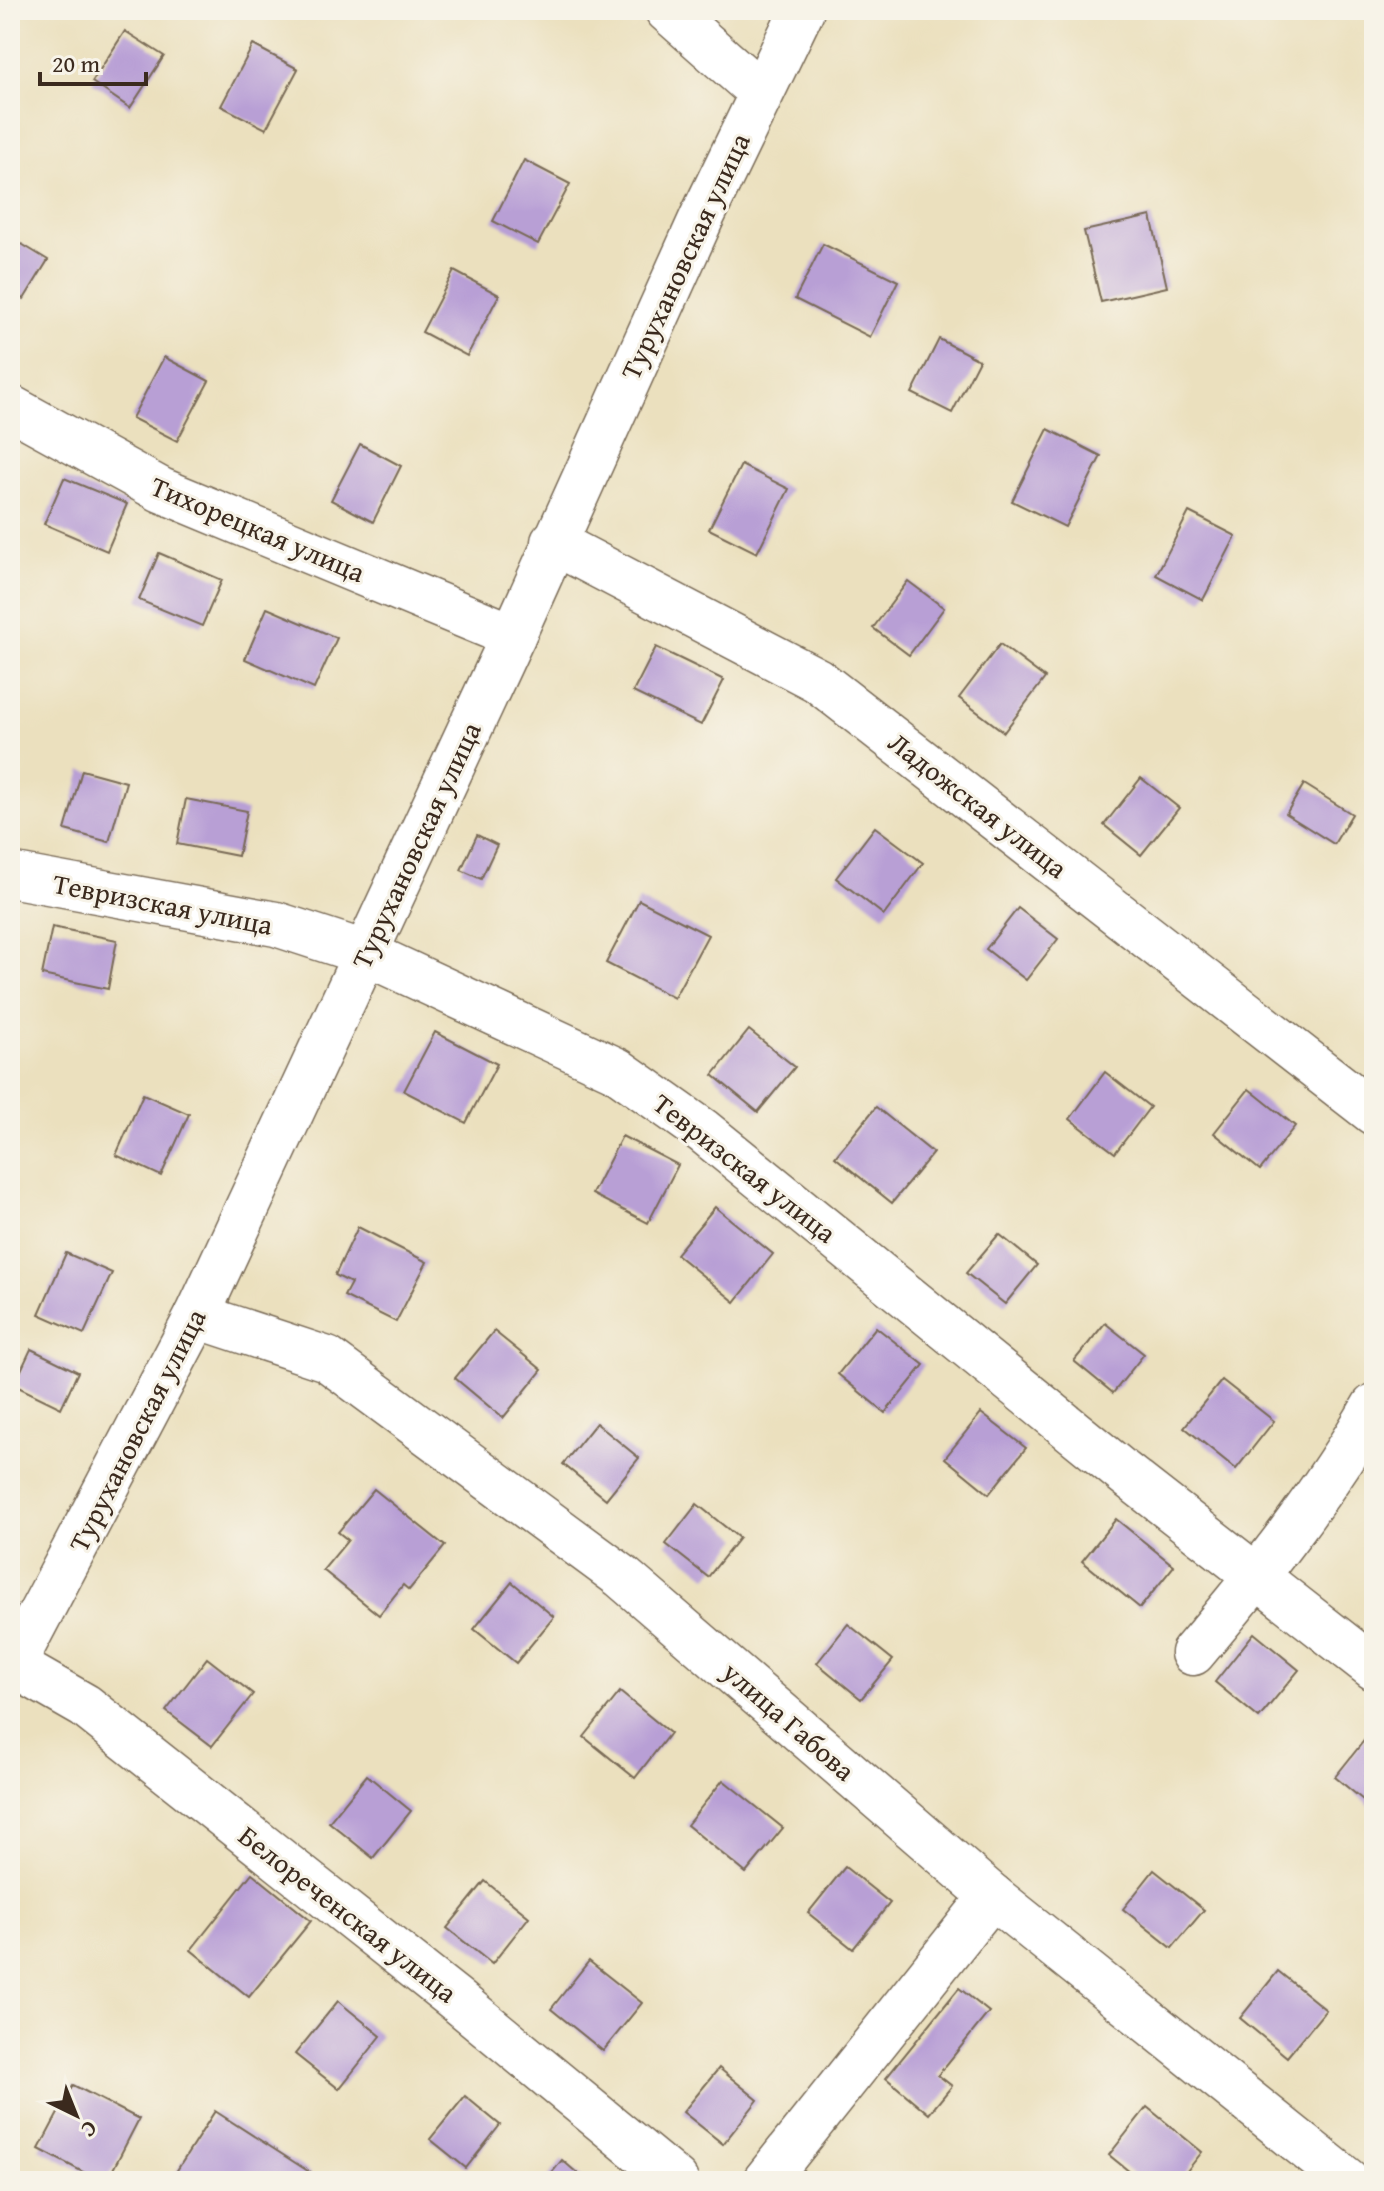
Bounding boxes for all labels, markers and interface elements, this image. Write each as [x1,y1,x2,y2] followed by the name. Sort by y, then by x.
[40,36,146,86] scale bar
[52,46,100,81] text: 20 m
[609,125,760,386] street label: Турухановская улица
[145,465,372,592] street label: Тихорецкая улица
[340,714,491,975] street label: Турухановская улица
[880,722,1077,888] street label: Ладожская улица
[50,862,277,945] street label: Тевризская улица
[645,1083,846,1253] street label: Тевризская улица
[58,1301,216,1558] street label: Турухановская улица
[713,1651,865,1790] street label: улица Габова
[230,1815,467,2013] street label: Белореченская улица
[36,2075,116,2155] north arrow
[74,2114,105,2146] text: С

